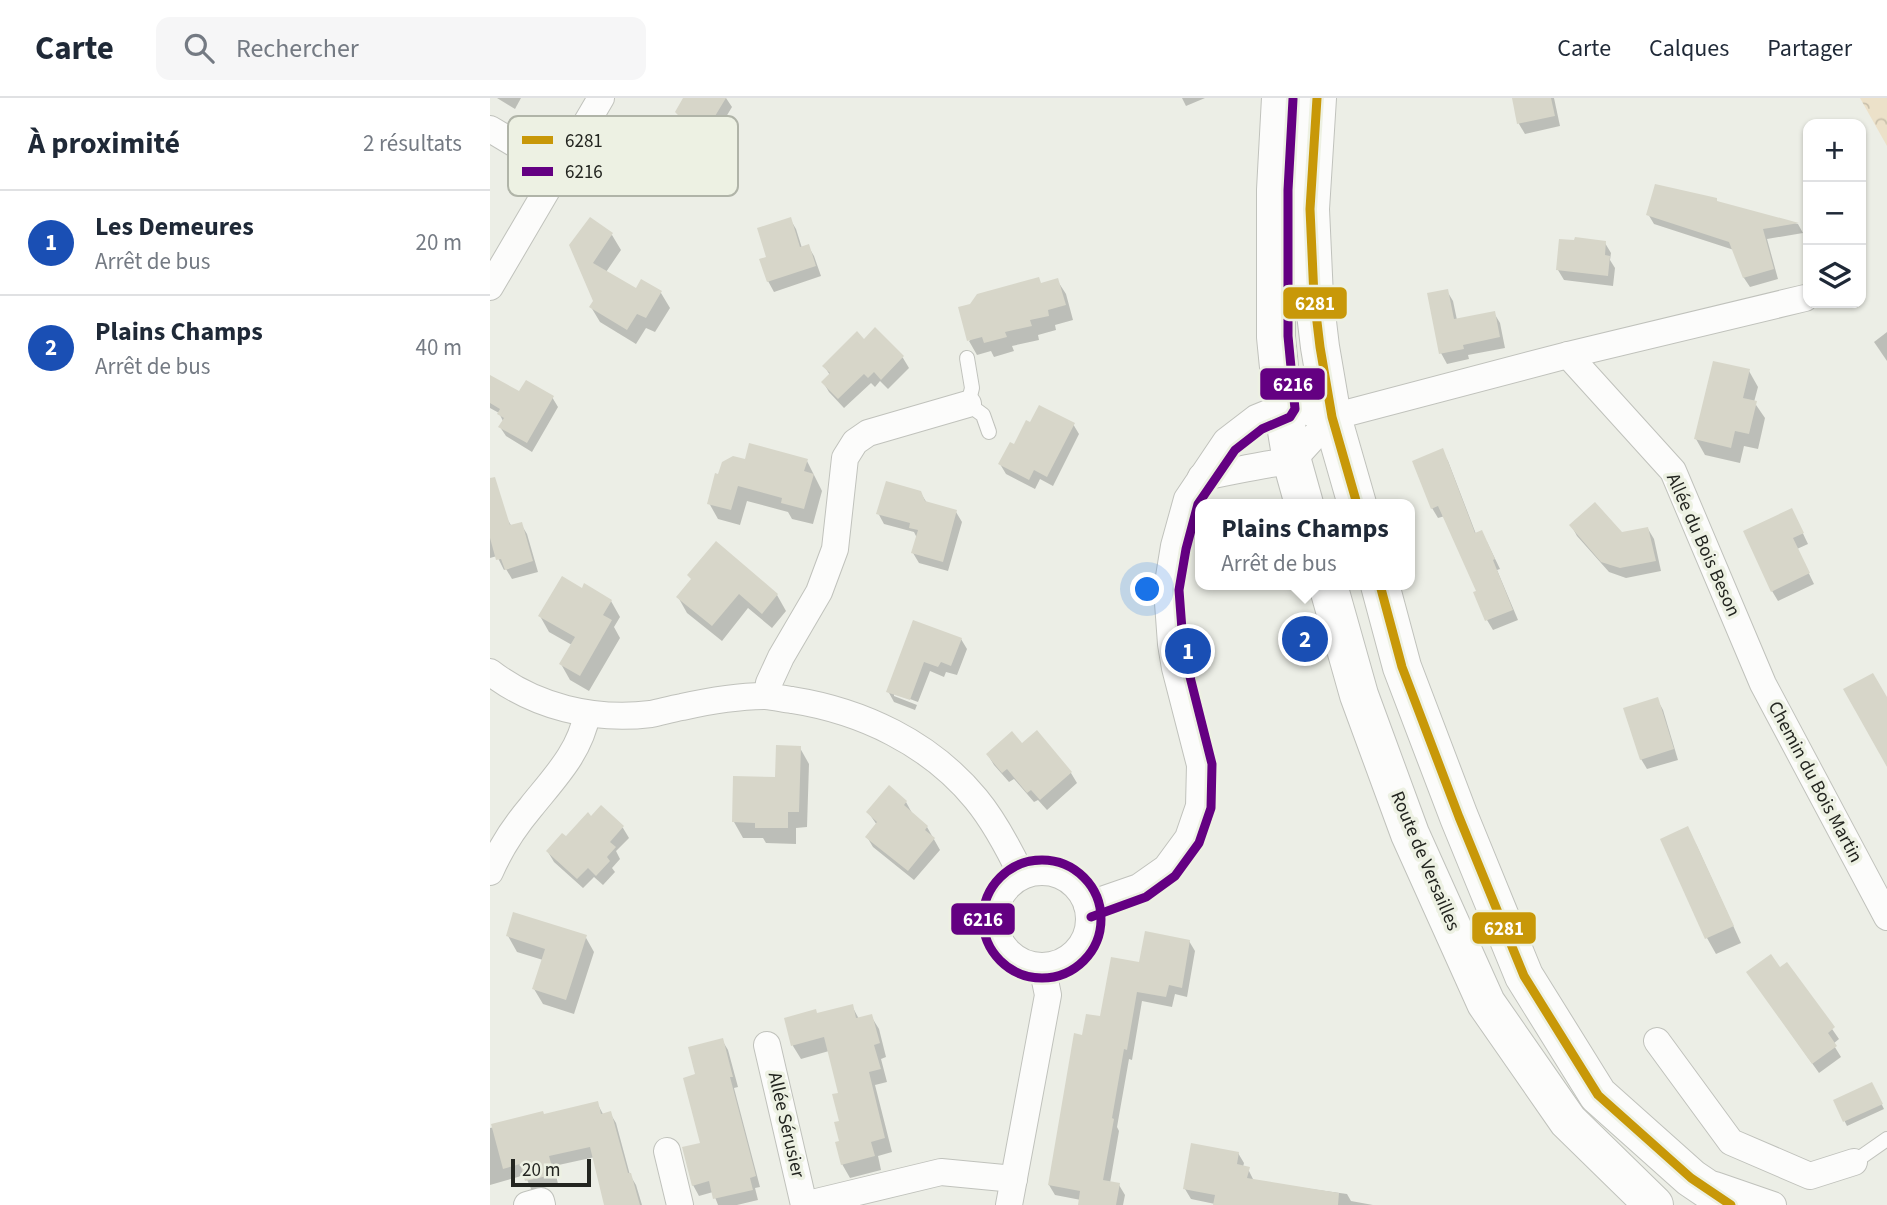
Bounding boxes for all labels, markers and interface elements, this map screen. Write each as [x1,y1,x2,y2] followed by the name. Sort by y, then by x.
[156,17,646,80] search box
[35,25,114,72] text: Carte
[180,29,218,67] icon: search
[236,30,359,67] text: Rechercher
[1557,31,1611,66] text: Carte
[1649,31,1729,66] text: Calques
[1767,31,1852,66] text: Partager
[508,116,738,196] legend
[1803,119,1866,308] map controls
[1803,119,1866,182] button: +
[28,122,180,165] text: À proximité
[363,127,462,160] text: 2 résultats
[565,128,603,155] text: 6281
[565,159,603,186] text: 6216
[1803,182,1866,245] button: −
[95,208,254,245] text: Les Demeures
[45,226,57,259] text: 1
[415,226,462,259] text: 20 m
[95,245,210,278] text: Arrêt de bus
[1803,245,1866,308] button: layers
[1282,286,1348,320] line badge: 6281
[1295,291,1335,318] text: 6281
[95,313,263,350] text: Plains Champs
[45,331,57,364] text: 2
[415,331,462,364] text: 40 m
[95,350,210,383] text: Arrêt de bus
[1259,367,1326,401] line badge: 6216
[1273,372,1313,399] text: 6216
[1659,469,1747,621] street label: Allée du Bois Beson
[1195,499,1415,590] popup
[1221,510,1389,547] text: Plains Champs
[1221,547,1337,580] text: Arrêt de bus
[1130,572,1164,606] your location
[1282,613,1328,665] pin: 2
[1165,625,1211,677] pin: 1
[1761,697,1869,867] street label: Chemin du Bois Martin
[1383,787,1467,935] street label: Route de Versailles
[950,902,1016,936] line badge: 6216
[963,907,1003,934] text: 6216
[1471,911,1537,945] line badge: 6281
[1484,916,1524,943] text: 6281
[761,1069,811,1181] street label: Allée Sérusier
[511,1156,592,1188] scale bar
[522,1157,560,1184] text: 20 m

